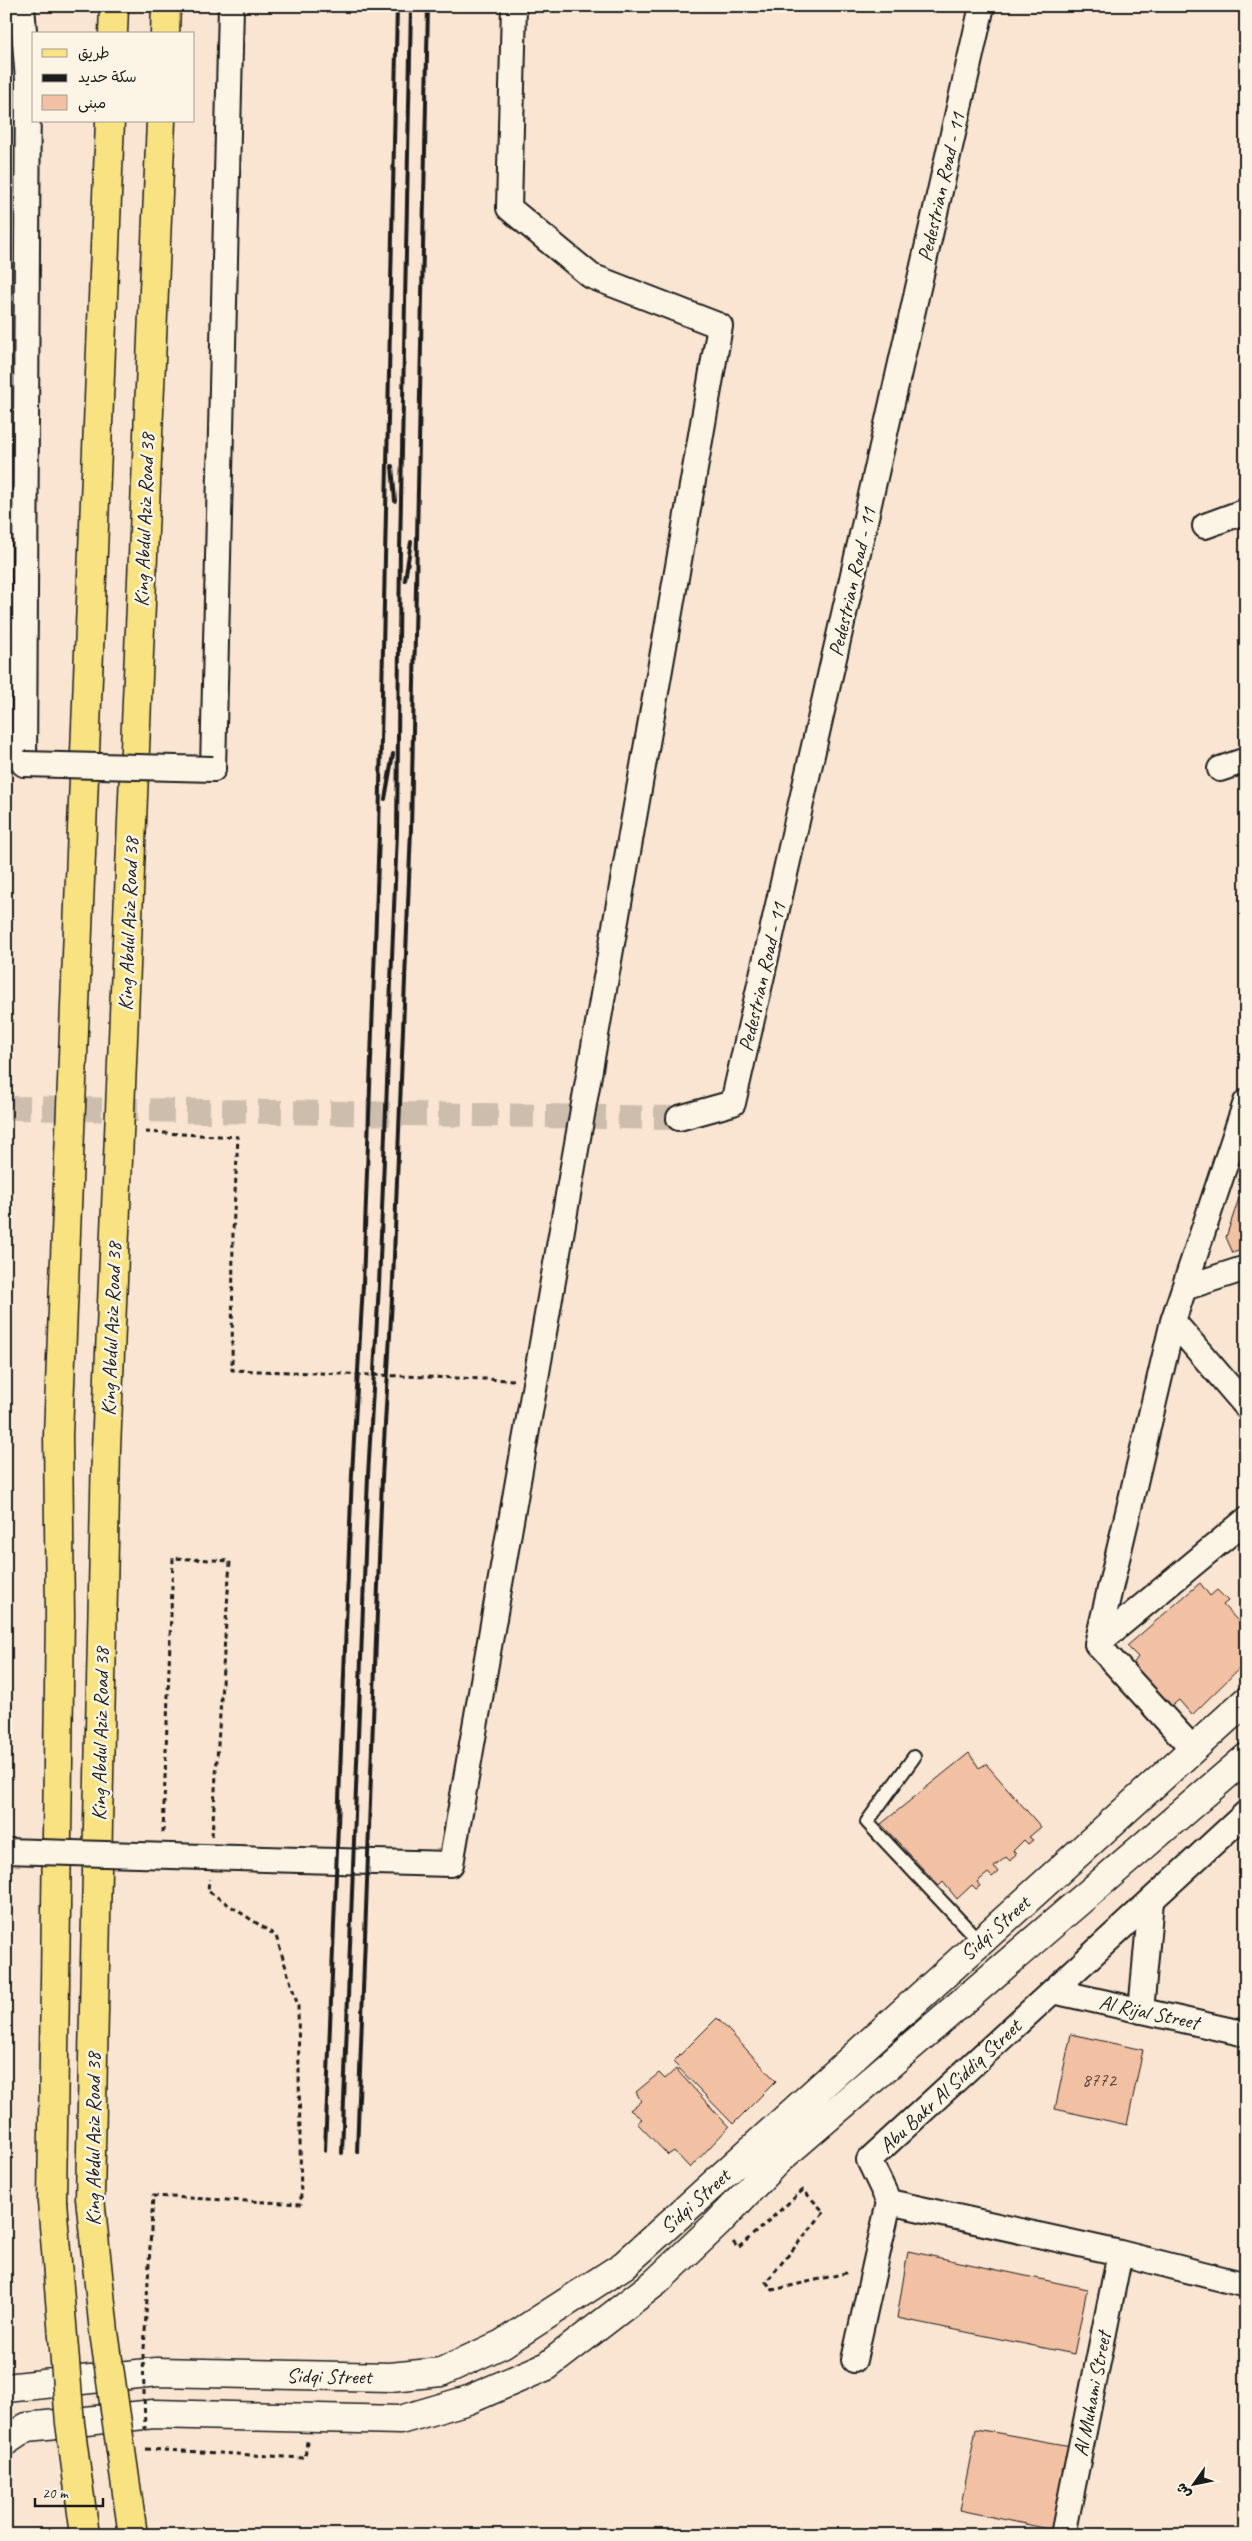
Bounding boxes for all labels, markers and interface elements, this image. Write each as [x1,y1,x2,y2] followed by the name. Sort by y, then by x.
[32,32,195,122] legend
[78,44,110,63] text: طريق
[78,68,137,87] text: سكة حديد
[78,94,106,113] text: مبنى
[911,109,971,264] street label: Pedestrian Road - 11
[128,430,160,607] street label: King Abdul Aziz Road 38
[822,504,882,659] street label: Pedestrian Road - 11
[112,834,144,1011] street label: King Abdul Aziz Road 38
[732,899,792,1054] street label: Pedestrian Road - 11
[95,1239,127,1416] street label: King Abdul Aziz Road 38
[85,1645,115,1821] street label: King Abdul Aziz Road 38
[955,1889,1037,1966] street label: Sidqi Street
[1097,1989,1204,2036] street label: Al Rijal Street
[874,2012,1028,2158] street label: Abu Bakr Al Siddiq Street
[80,2050,106,2226] street label: King Abdul Aziz Road 38
[1082,2068,1118,2092] house number: 8772
[655,2162,737,2239] street label: Sidqi Street
[1067,2327,1117,2458] street label: Al Muhami Street
[286,2362,374,2390] street label: Sidqi Street
[1170,2458,1220,2508] north arrow
[35,2476,102,2508] scale bar
[1172,2480,1195,2502] text: ش
[42,2484,69,2503] text: 20 m

